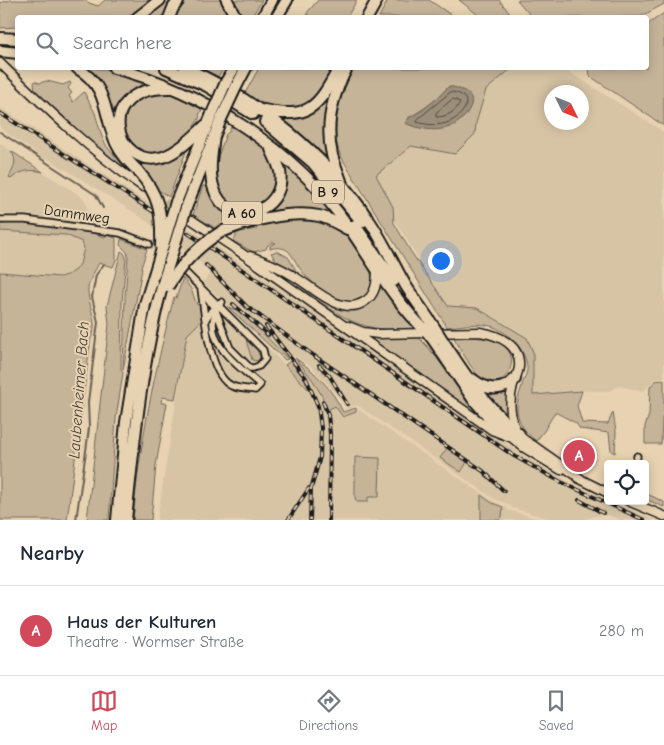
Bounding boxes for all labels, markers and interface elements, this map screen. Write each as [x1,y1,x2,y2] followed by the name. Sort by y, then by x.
[15,15,649,70] search box
[33,29,61,57] icon: search
[73,32,172,54] text: Search here
[544,85,589,130] north arrow
[312,180,344,203] road number: B 9
[43,200,111,228] street label: Dammweg
[222,202,262,224] road number: A 60
[428,248,454,274] your location
[65,321,93,459] water label: Laubenheimer Bach
[563,437,595,475] pin: A
[604,460,649,505] map controls
[604,460,649,505] button: locate
[20,541,84,565] text: Nearby
[67,611,216,633] text: Haus der Kulturen
[32,622,40,640] text: A
[599,622,644,640] text: 280 m
[67,633,244,651] text: Theatre · Wormser Straße
[90,687,118,734] tab: Map
[299,687,358,734] tab: Directions
[539,687,574,734] tab: Saved

